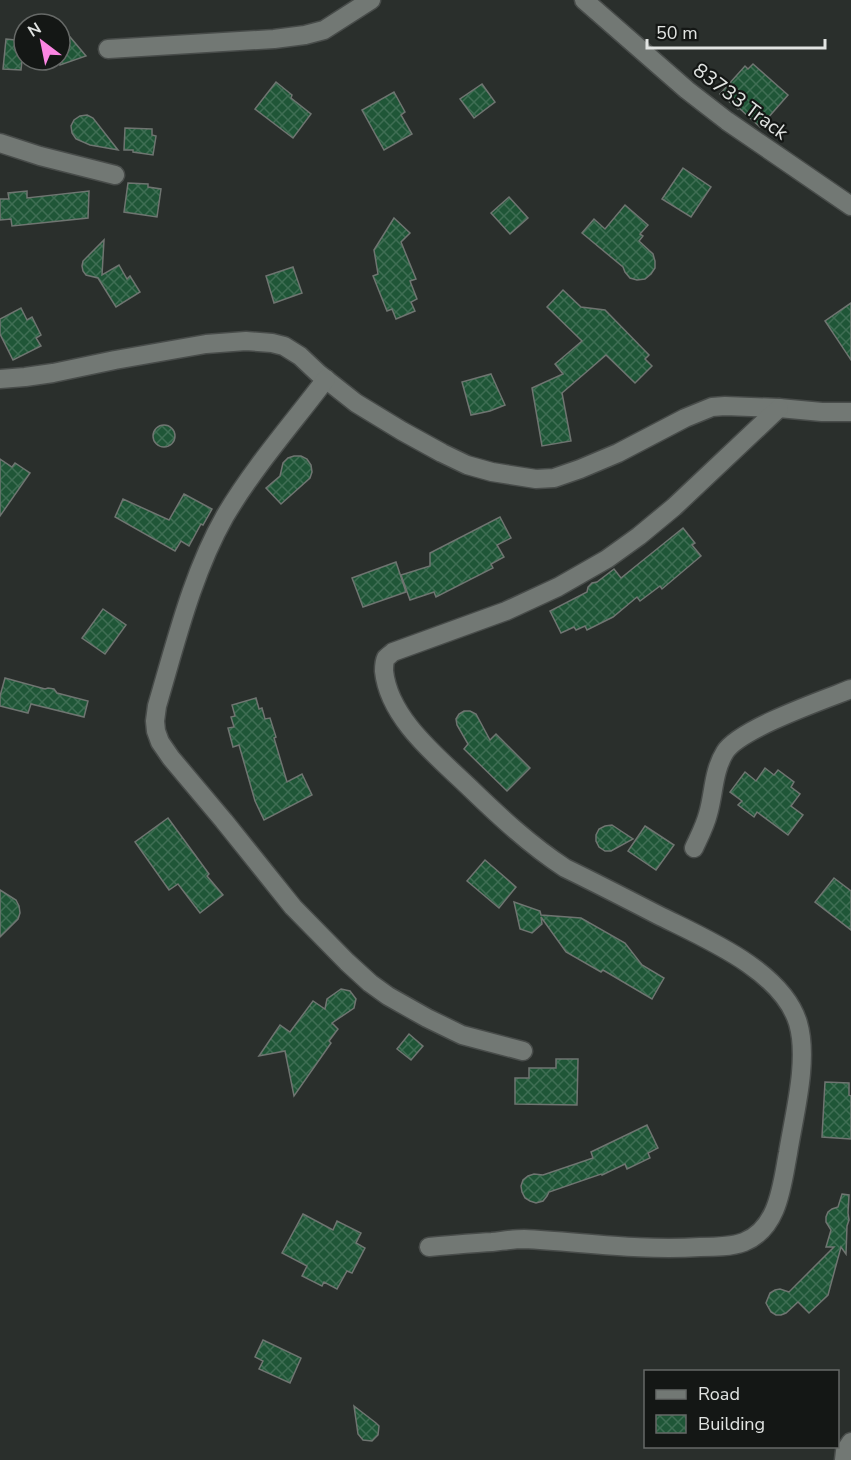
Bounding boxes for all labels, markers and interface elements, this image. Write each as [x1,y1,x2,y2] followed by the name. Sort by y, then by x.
[12,12,72,72] north arrow
[647,12,826,50] scale bar
[24,18,45,43] text: N
[656,21,698,45] text: 50 m
[688,57,795,147] street label: 83733 Track
[644,1370,839,1448] legend
[698,1382,740,1406] text: Road
[698,1412,765,1436] text: Building

